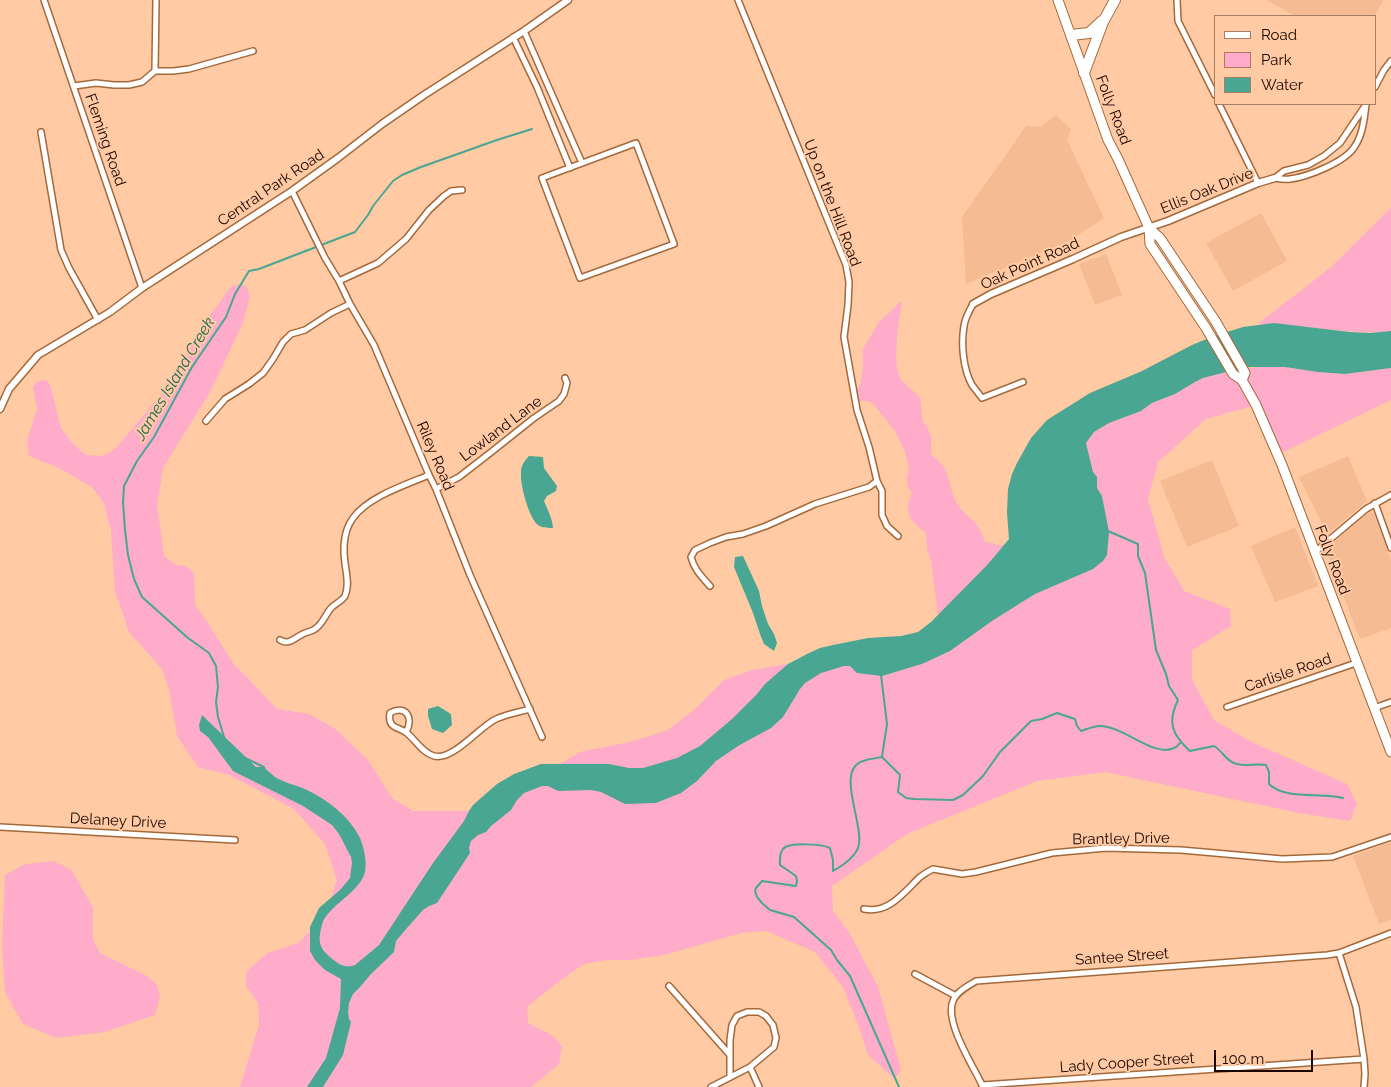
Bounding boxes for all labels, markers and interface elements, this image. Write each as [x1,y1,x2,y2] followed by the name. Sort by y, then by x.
[1214,15,1376,105] legend
[1261,26,1297,44] text: Road
[1261,51,1292,69] text: Park
[1091,73,1135,147] street label: Folly Road
[1261,76,1303,94] text: Water
[81,91,129,189] street label: Fleming Road
[799,137,865,269] street label: Up on the Hill Road
[214,146,328,230] street label: Central Park Road
[1158,164,1256,218] street label: Ellis Oak Drive
[978,234,1082,294] street label: Oak Point Road
[131,314,219,444] water label: James Island Creek
[456,392,546,466] street label: Lowland Lane
[412,419,458,493] street label: Riley Road
[1310,523,1354,597] street label: Folly Road
[1242,650,1334,696] street label: Carlisle Road
[69,809,167,833] street label: Delaney Drive
[1072,829,1170,849] street label: Brantley Drive
[1075,945,1169,969] street label: Santee Street
[1216,1040,1315,1072] scale bar
[1059,1049,1195,1077] street label: Lady Cooper Street
[1222,1050,1264,1068] text: 100 m

